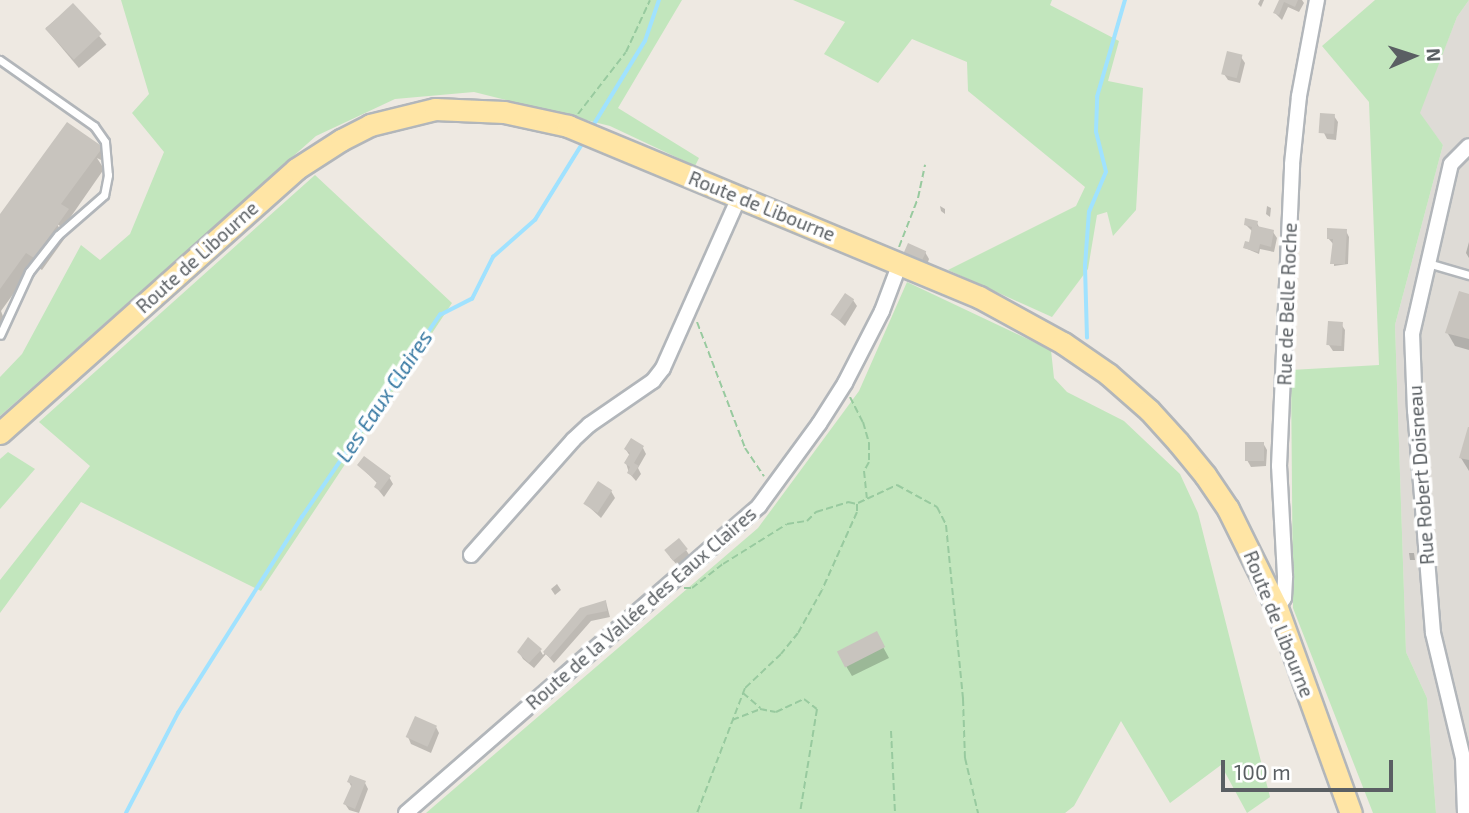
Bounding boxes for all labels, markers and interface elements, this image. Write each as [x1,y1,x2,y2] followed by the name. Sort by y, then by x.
[1378,21,1448,91] north arrow
[1423,47,1446,62] text: N
[685,166,839,246] street label: Route de Libourne
[131,196,263,318] street label: Route de Libourne
[1273,222,1301,386] street label: Rue de Belle Roche
[331,325,437,467] water label: Les Eaux Claires
[1403,384,1439,566] street label: Rue Robert Doisneau
[521,502,761,714] street label: Route de la Vallée des Eaux Claires
[1239,547,1319,701] street label: Route de Libourne
[1224,746,1396,790] scale bar
[1234,759,1291,784] text: 100 m

